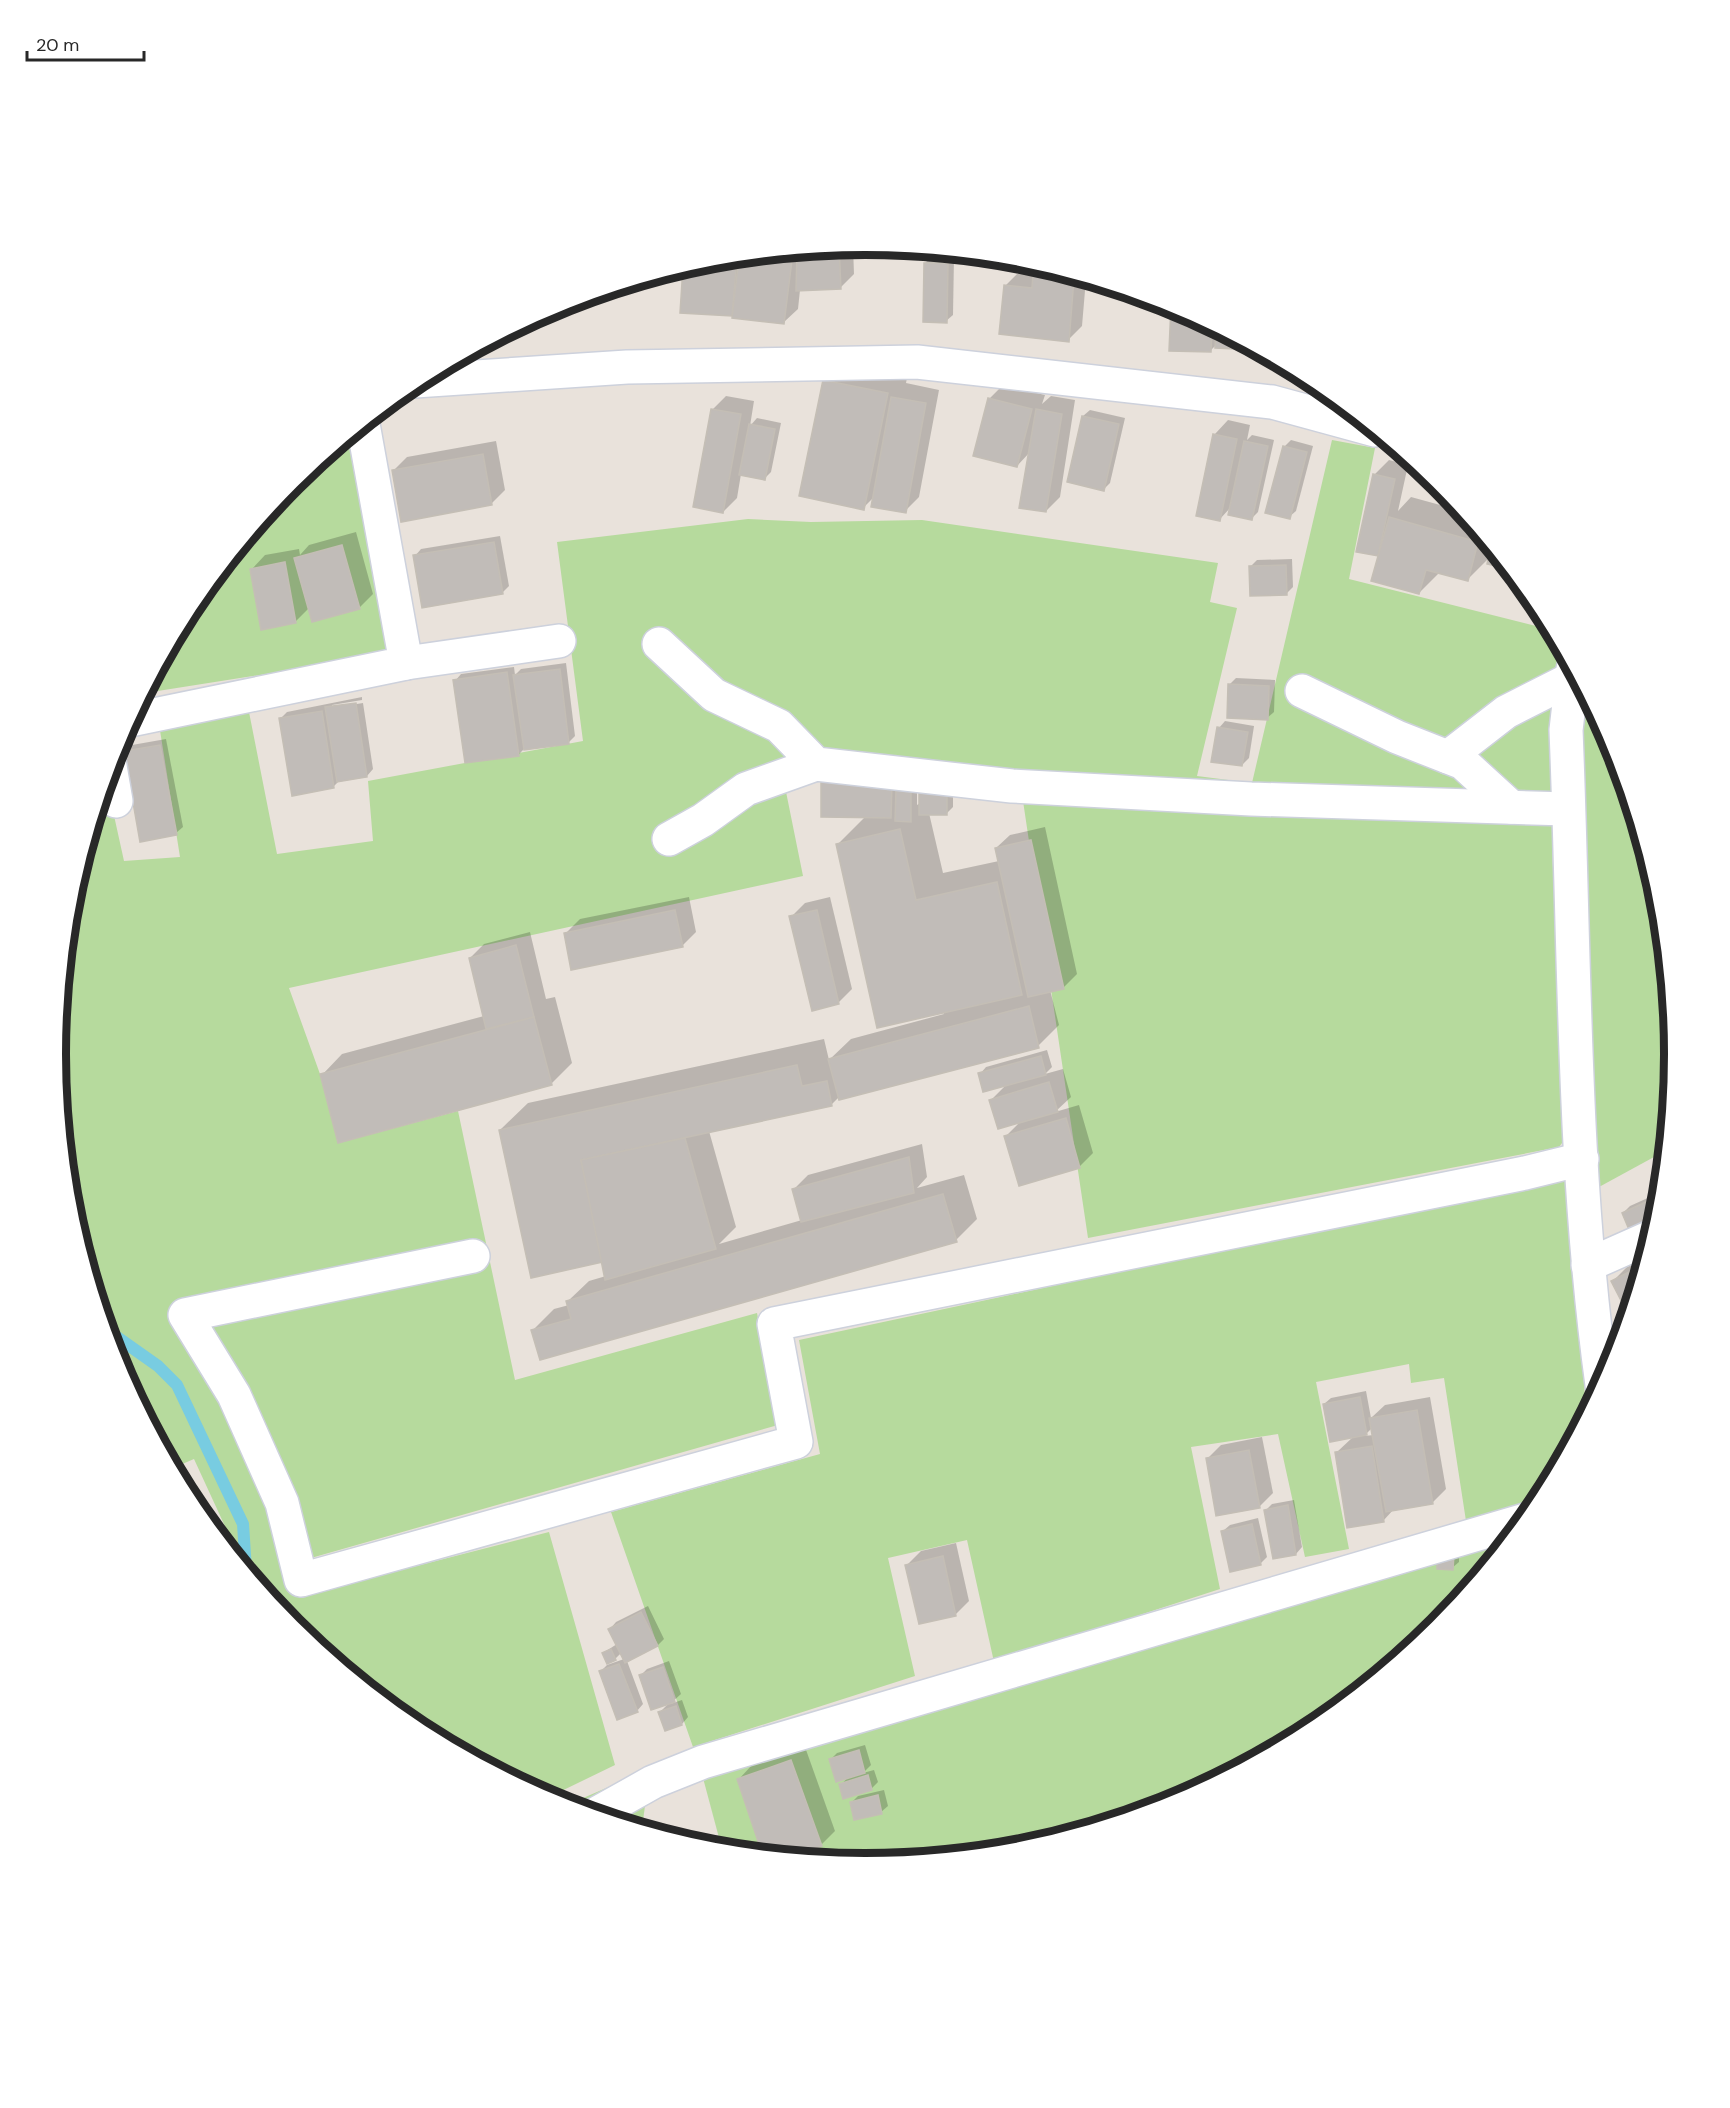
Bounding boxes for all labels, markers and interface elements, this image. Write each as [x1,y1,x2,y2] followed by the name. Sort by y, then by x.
[27,24,144,62] scale bar
[36,33,79,57] text: 20 m

